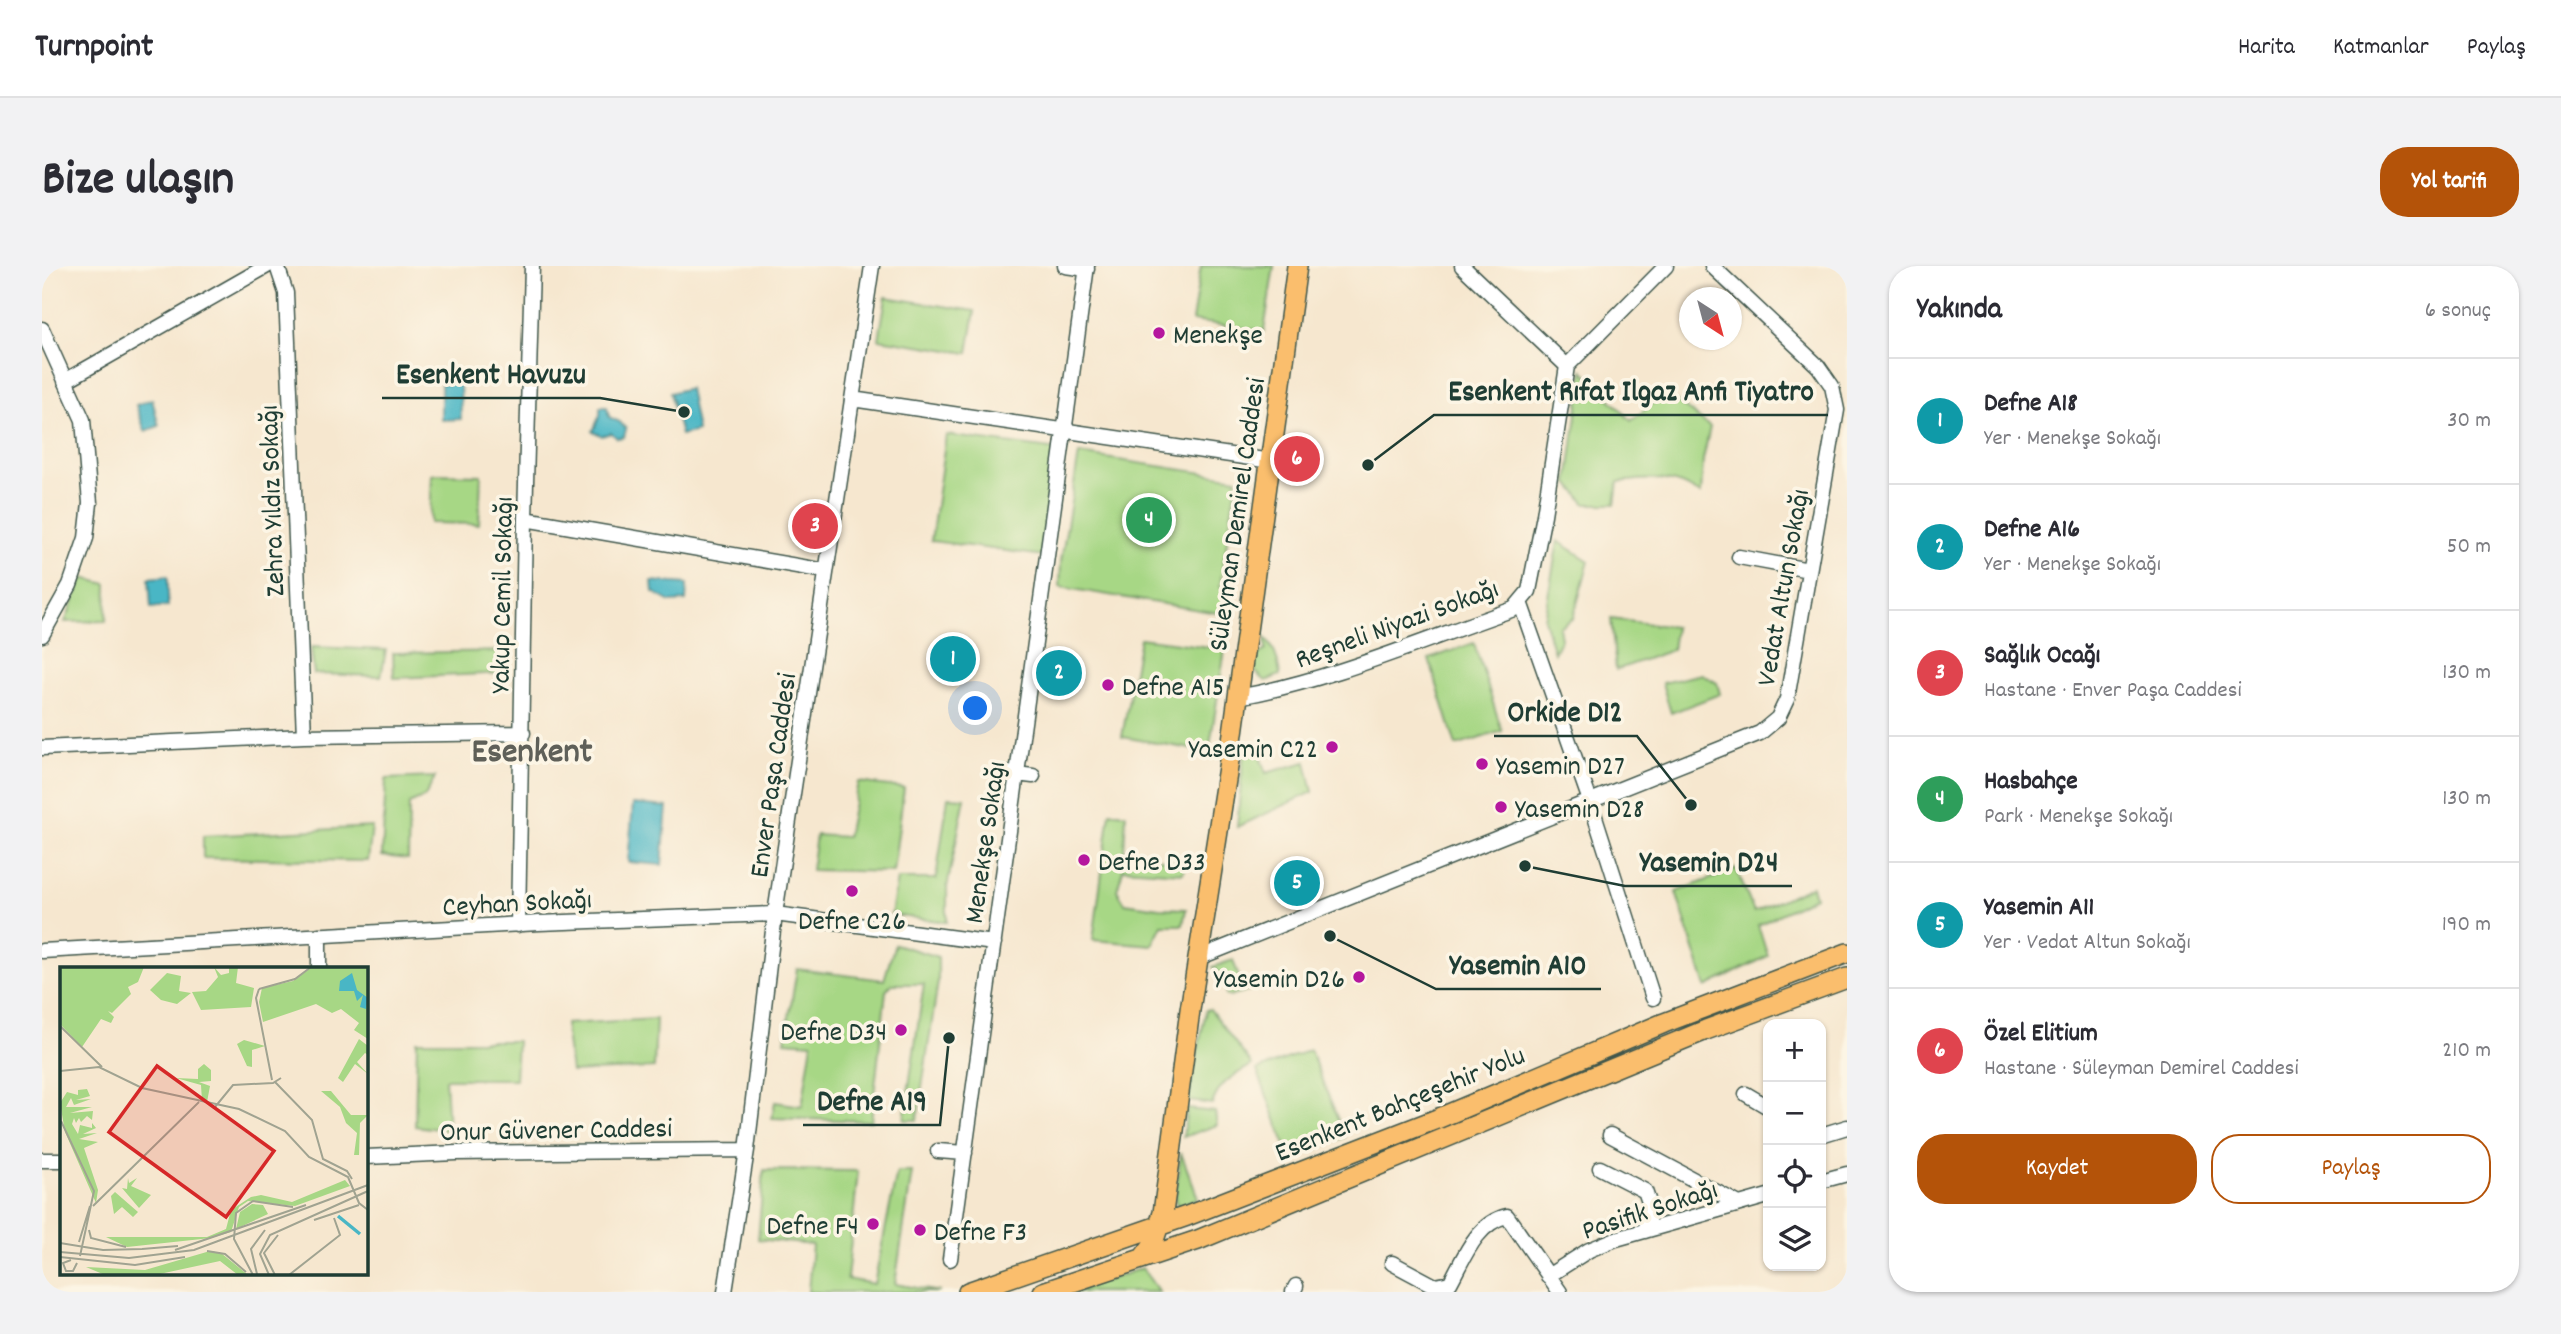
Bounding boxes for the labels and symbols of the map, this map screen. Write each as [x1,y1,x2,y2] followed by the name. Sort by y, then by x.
[1679,287,1742,350] north arrow
[1173,318,1263,358] place label: Menekşe
[1151,325,1167,341] marker: Menekşe
[382,347,600,398] callout: Esenkent Havuzu
[396,356,586,399] text: Esenkent Havuzu
[1434,364,1828,415] callout: Esenkent Rıfat Ilgaz Anfi Tiyatro
[1448,373,1814,416] text: Esenkent Rıfat Ilgaz Anfi Tiyatro
[1201,375,1279,654] street label: Süleyman Demirel Caddesi
[252,404,298,597] street label: Zehra Yıldız Sokağı
[1274,433,1320,485] pin: 6
[1749,486,1823,689] street label: Vedat Altun Sokağı
[1126,494,1172,546] pin: 4
[483,496,527,694] street label: Yakup Cemil Sokağı
[792,500,838,552] pin: 3
[1290,571,1505,682] street label: Reşneli Niyazi Sokağı
[930,633,976,685] pin: 1
[1036,647,1082,699] pin: 2
[1122,670,1225,710] place label: Defne A15
[742,671,810,881] street label: Enver Paşa Caddesi
[1100,677,1116,693] marker: Defne A15
[1494,685,1637,736] callout: Orkide D12
[958,691,992,725] your location
[1507,694,1623,737] text: Orkide D12
[471,729,593,779] district label: Esenkent
[1188,732,1318,772] place label: Yasemin C22
[1324,739,1340,755] marker: Yasemin C22
[1496,749,1625,789] place label: Yasemin D27
[1474,756,1490,772] marker: Yasemin D27
[957,759,1019,926] street label: Menekşe Sokağı
[1515,792,1644,832] place label: Yasemin D28
[1493,799,1509,815] marker: Yasemin D28
[1625,835,1792,886] callout: Yasemin D24
[1639,844,1778,887] text: Yasemin D24
[1098,845,1206,885] place label: Defne D33
[1076,852,1092,868] marker: Defne D33
[1274,857,1320,909] pin: 5
[441,882,593,930] street label: Ceyhan Sokağı
[844,883,860,899] marker: Defne C26
[798,904,906,944] place label: Defne C26
[1436,938,1601,989] callout: Yasemin A10
[1448,947,1587,990] text: Yasemin A10
[1213,962,1345,1002] place label: Yasemin D26
[60,967,368,1275] inset map
[1351,969,1367,985] marker: Yasemin D26
[780,1015,887,1055] place label: Defne D34
[893,1022,909,1038] marker: Defne D34
[1270,1038,1532,1175] street label: Esenkent Bahçeşehir Yolu
[803,1074,940,1125] callout: Defne A19
[817,1083,927,1126] text: Defne A19
[439,1111,673,1155] street label: Onur Güvener Caddesi
[1578,1172,1723,1253] street label: Pasifik Sokağı
[767,1209,859,1249] place label: Defne F4
[934,1215,1027,1255] place label: Defne F3
[865,1216,881,1232] marker: Defne F4
[912,1222,928,1238] marker: Defne F3

